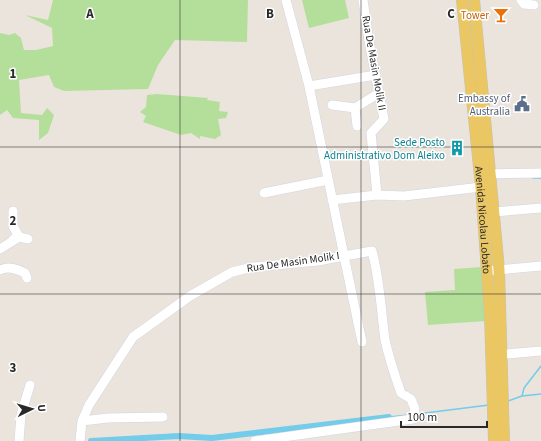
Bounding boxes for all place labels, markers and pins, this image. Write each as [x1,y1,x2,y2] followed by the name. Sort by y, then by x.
[492,6,510,24] bar icon: Tower
[461,8,489,23] place label: Tower
[458,91,511,119] place label: Embassy of Australia
[513,95,531,113] public building icon: Embassy of Australia
[324,135,445,163] place label: Sede Posto Administrativo Dom Aleixo
[448,139,466,157] building icon: Sede Posto Administrativo Dom Aleixo

